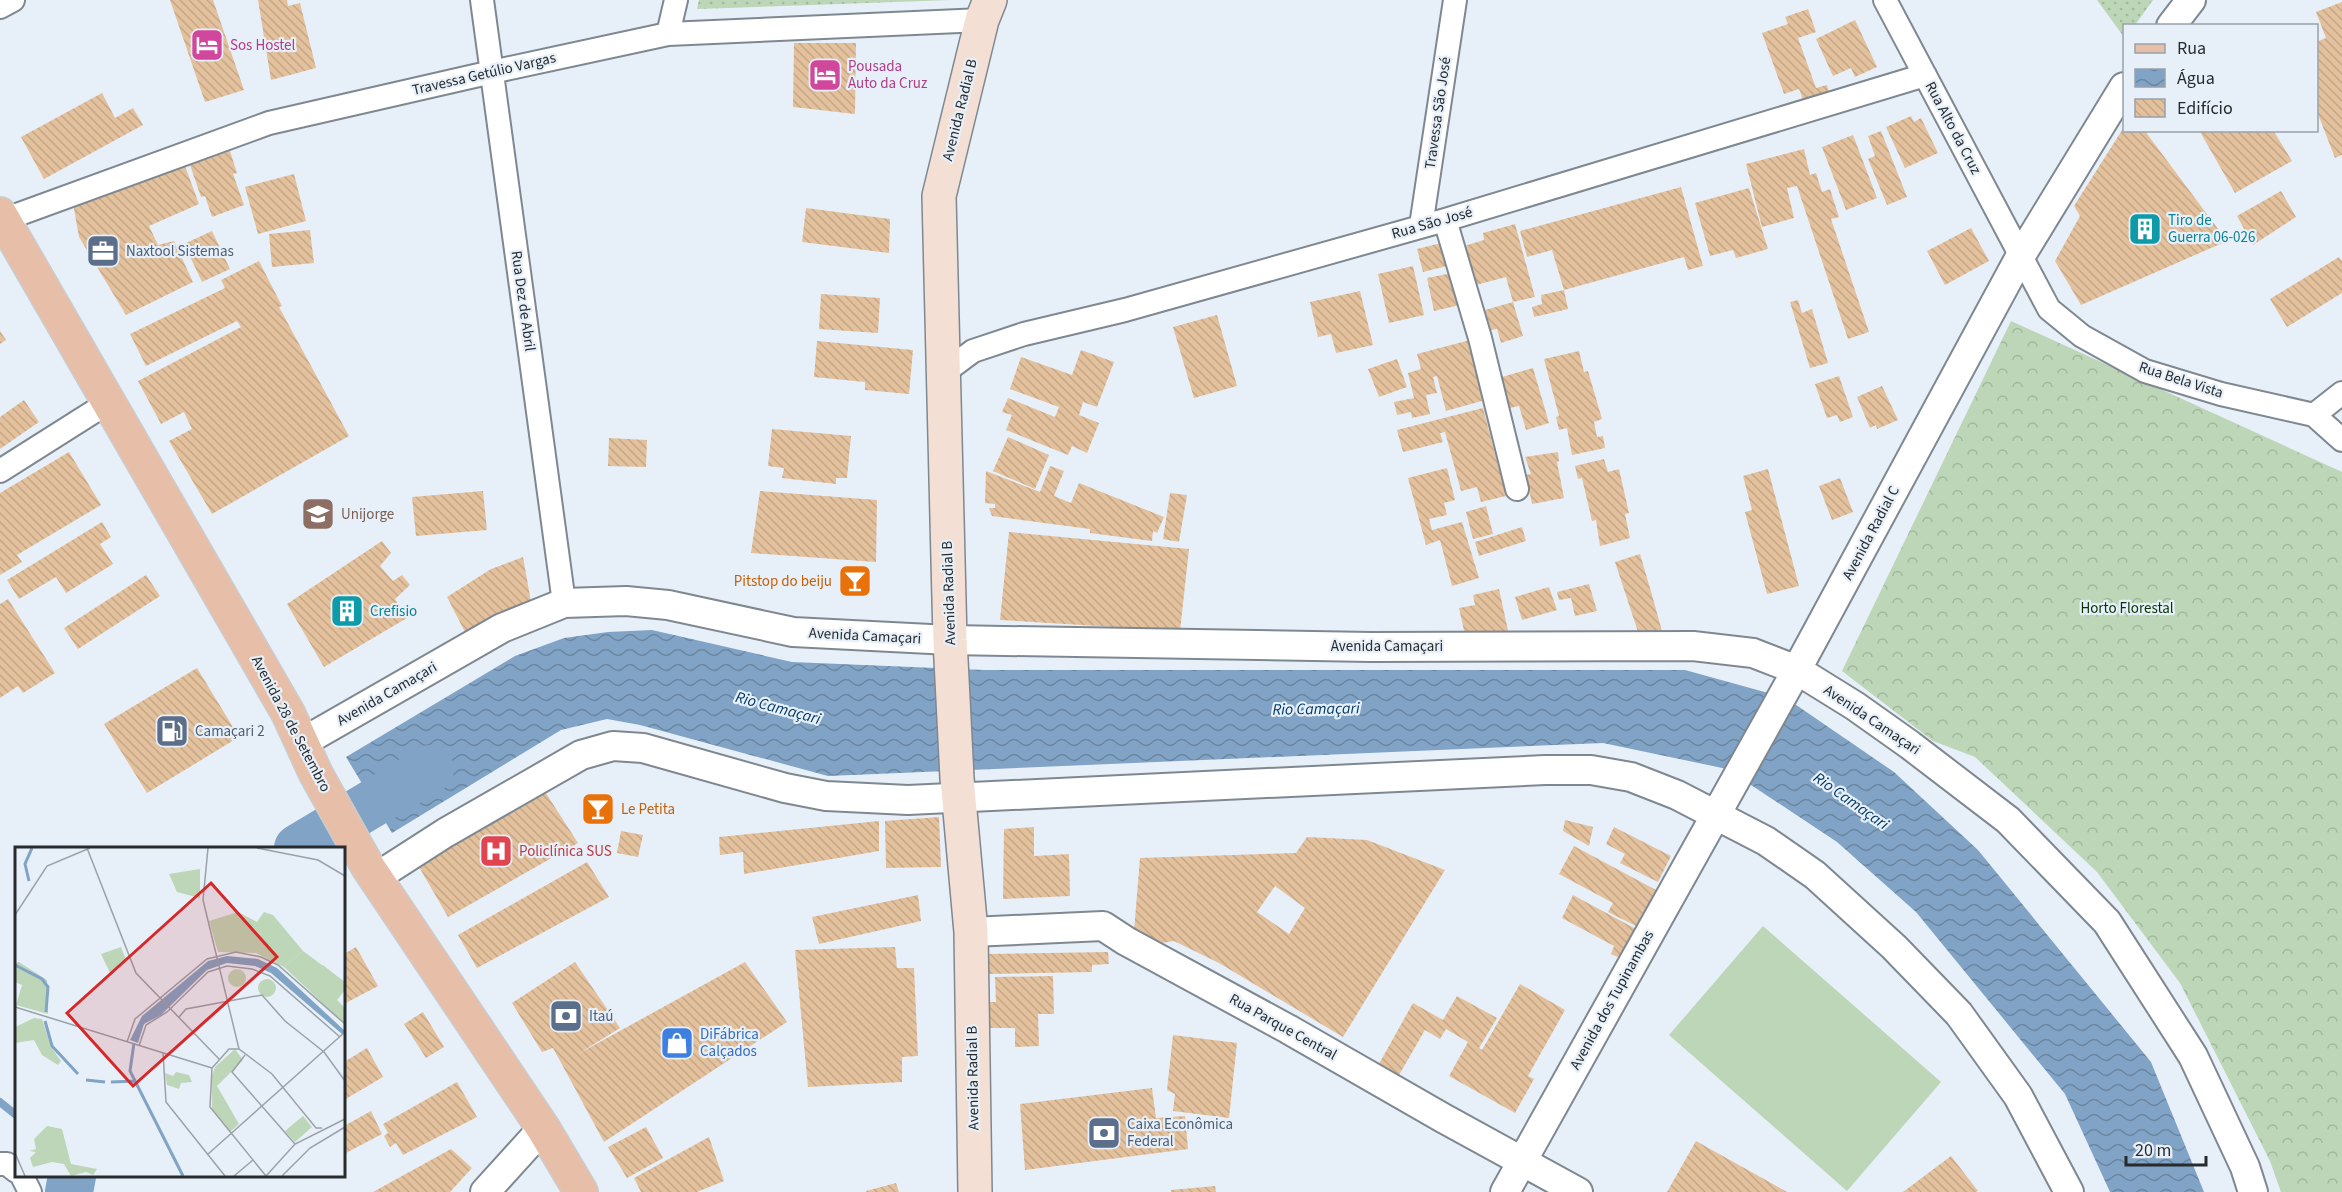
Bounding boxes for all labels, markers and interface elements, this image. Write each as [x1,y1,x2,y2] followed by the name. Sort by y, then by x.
[2123,24,2318,132] legend
[189,27,225,63] hotel icon: Sos Hostel
[230,35,296,56] place label: Sos Hostel
[2177,36,2206,61] text: Rua
[410,47,558,101] street label: Travessa Getúlio Vargas
[848,56,927,94] place label: Pousada Auto da Cruz
[1420,56,1456,170] street label: Travessa São José
[807,57,843,93] hotel icon: Pousada Auto da Cruz
[937,57,983,163] street label: Avenida Radial B
[2177,66,2215,91] text: Água
[1920,78,1986,178] street label: Rua Alto da Cruz
[2177,96,2233,121] text: Edifício
[1389,201,1475,245] street label: Rua São José
[2168,210,2255,248] place label: Tiro de Guerra 06-026
[2127,211,2163,247] building icon: Tiro de Guerra 06-026
[85,233,121,269] office icon: Naxtool Sistemas
[126,241,234,262] place label: Naxtool Sistemas
[506,249,540,353] street label: Rua Dez de Abril
[2136,356,2226,404] street label: Rua Bela Vista
[1837,482,1905,584] street label: Avenida Radial C
[300,496,336,532] school or university icon: Unijorge
[341,504,394,525] place label: Unijorge
[937,540,961,646] street label: Avenida Radial B
[837,563,873,599] bar icon: Pitstop do beiju
[734,571,832,592] place label: Pitstop do beiju
[329,593,365,629] building icon: Crefisio
[2080,598,2174,619] park label: Horto Florestal
[370,601,417,622] place label: Crefisio
[808,623,922,649] street label: Avenida Camaçari
[1331,636,1443,657] street label: Avenida Camaçari
[246,652,336,796] street label: Avenida 28 de Setembro
[333,657,441,731] street label: Avenida Camaçari
[1820,680,1924,760] street label: Avenida Camaçari
[733,686,823,730] water label: Rio Camaçari
[1272,697,1360,721] water label: Rio Camaçari
[154,713,190,749] fuel station icon: Camaçari 2
[195,721,265,742] place label: Camaçari 2
[1809,767,1893,835] water label: Rio Camaçari
[580,791,616,827] bar icon: Le Petita
[621,799,675,820] place label: Le Petita
[478,833,514,869] hospital icon: Policlínica SUS
[519,841,612,862] place label: Policlínica SUS
[15,847,345,1177] inset map
[1565,926,1659,1074] street label: Avenida dos Tupinambas
[1225,989,1341,1065] street label: Rua Parque Central
[548,998,584,1034] bank icon: Itaú
[589,1006,613,1027] place label: Itaú
[700,1024,759,1062] place label: DiFábrica Calçados
[659,1025,695,1061] shop icon: DiFábrica Calçados
[962,1025,984,1130] street label: Avenida Radial B
[1127,1114,1233,1152] place label: Caixa Econômica Federal
[1086,1115,1122,1151] bank icon: Caixa Econômica Federal
[2126,1129,2206,1167] scale bar
[2135,1138,2171,1163] text: 20 m

